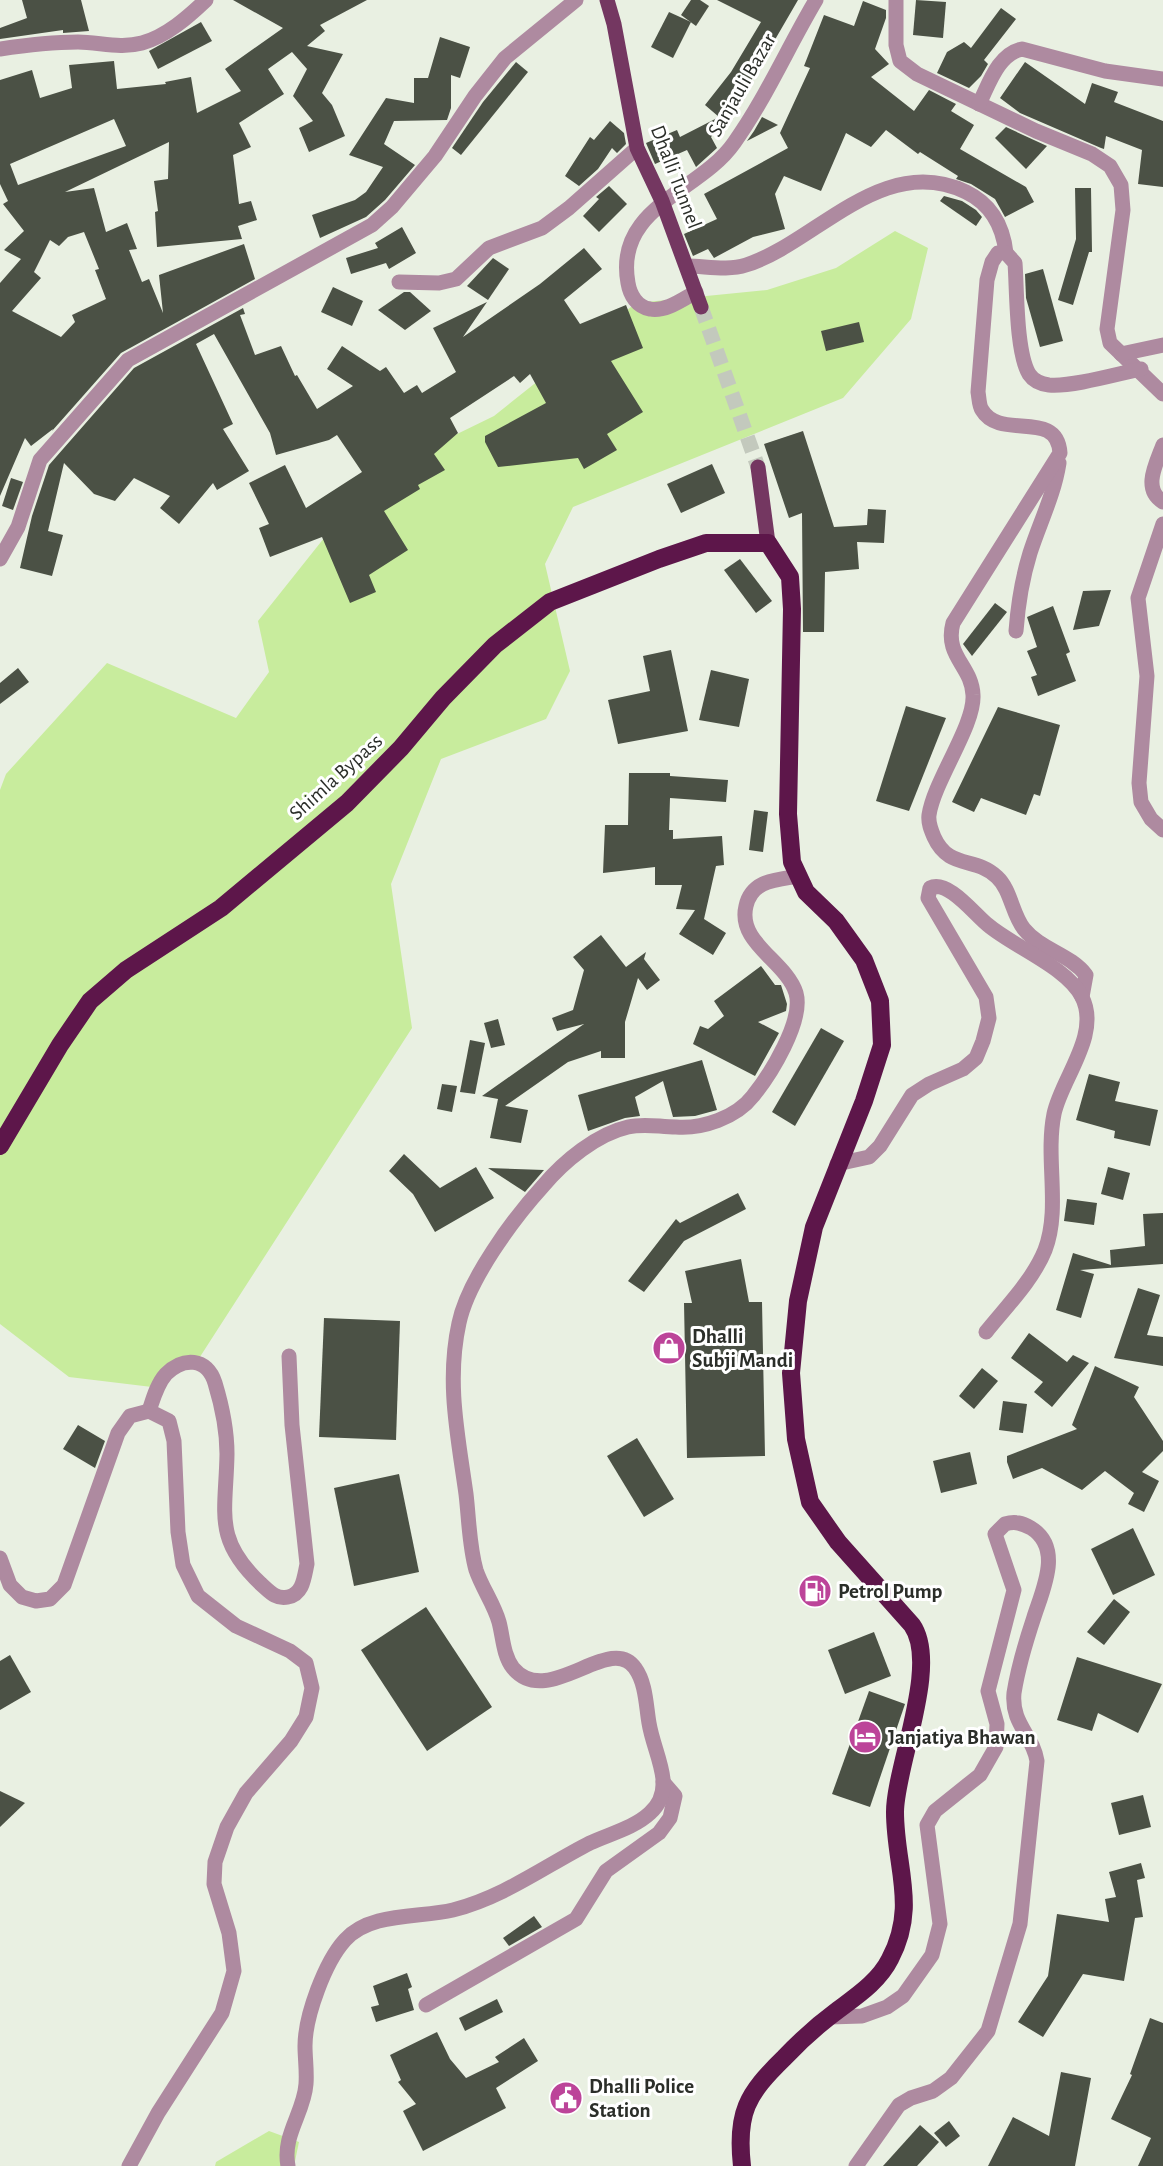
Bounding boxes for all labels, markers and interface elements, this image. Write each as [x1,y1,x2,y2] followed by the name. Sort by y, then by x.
[704,30,780,140] street label: Sanjauli Bazar
[647,123,705,231] street label: Dhalli Tunnel
[285,730,387,824] street label: Shimla Bypass
[692,1326,793,1371] place label: Dhalli Subji Mandi
[651,1330,687,1366] shop icon: Dhalli Subji Mandi
[797,1573,833,1609] fuel station icon: Petrol Pump
[838,1581,943,1602] place label: Petrol Pump
[847,1719,883,1755] hotel icon: Janjatiya Bhawan
[888,1727,1036,1748] place label: Janjatiya Bhawan
[589,2076,694,2121] place label: Dhalli Police Station
[548,2080,584,2116] public building icon: Dhalli Police Station

